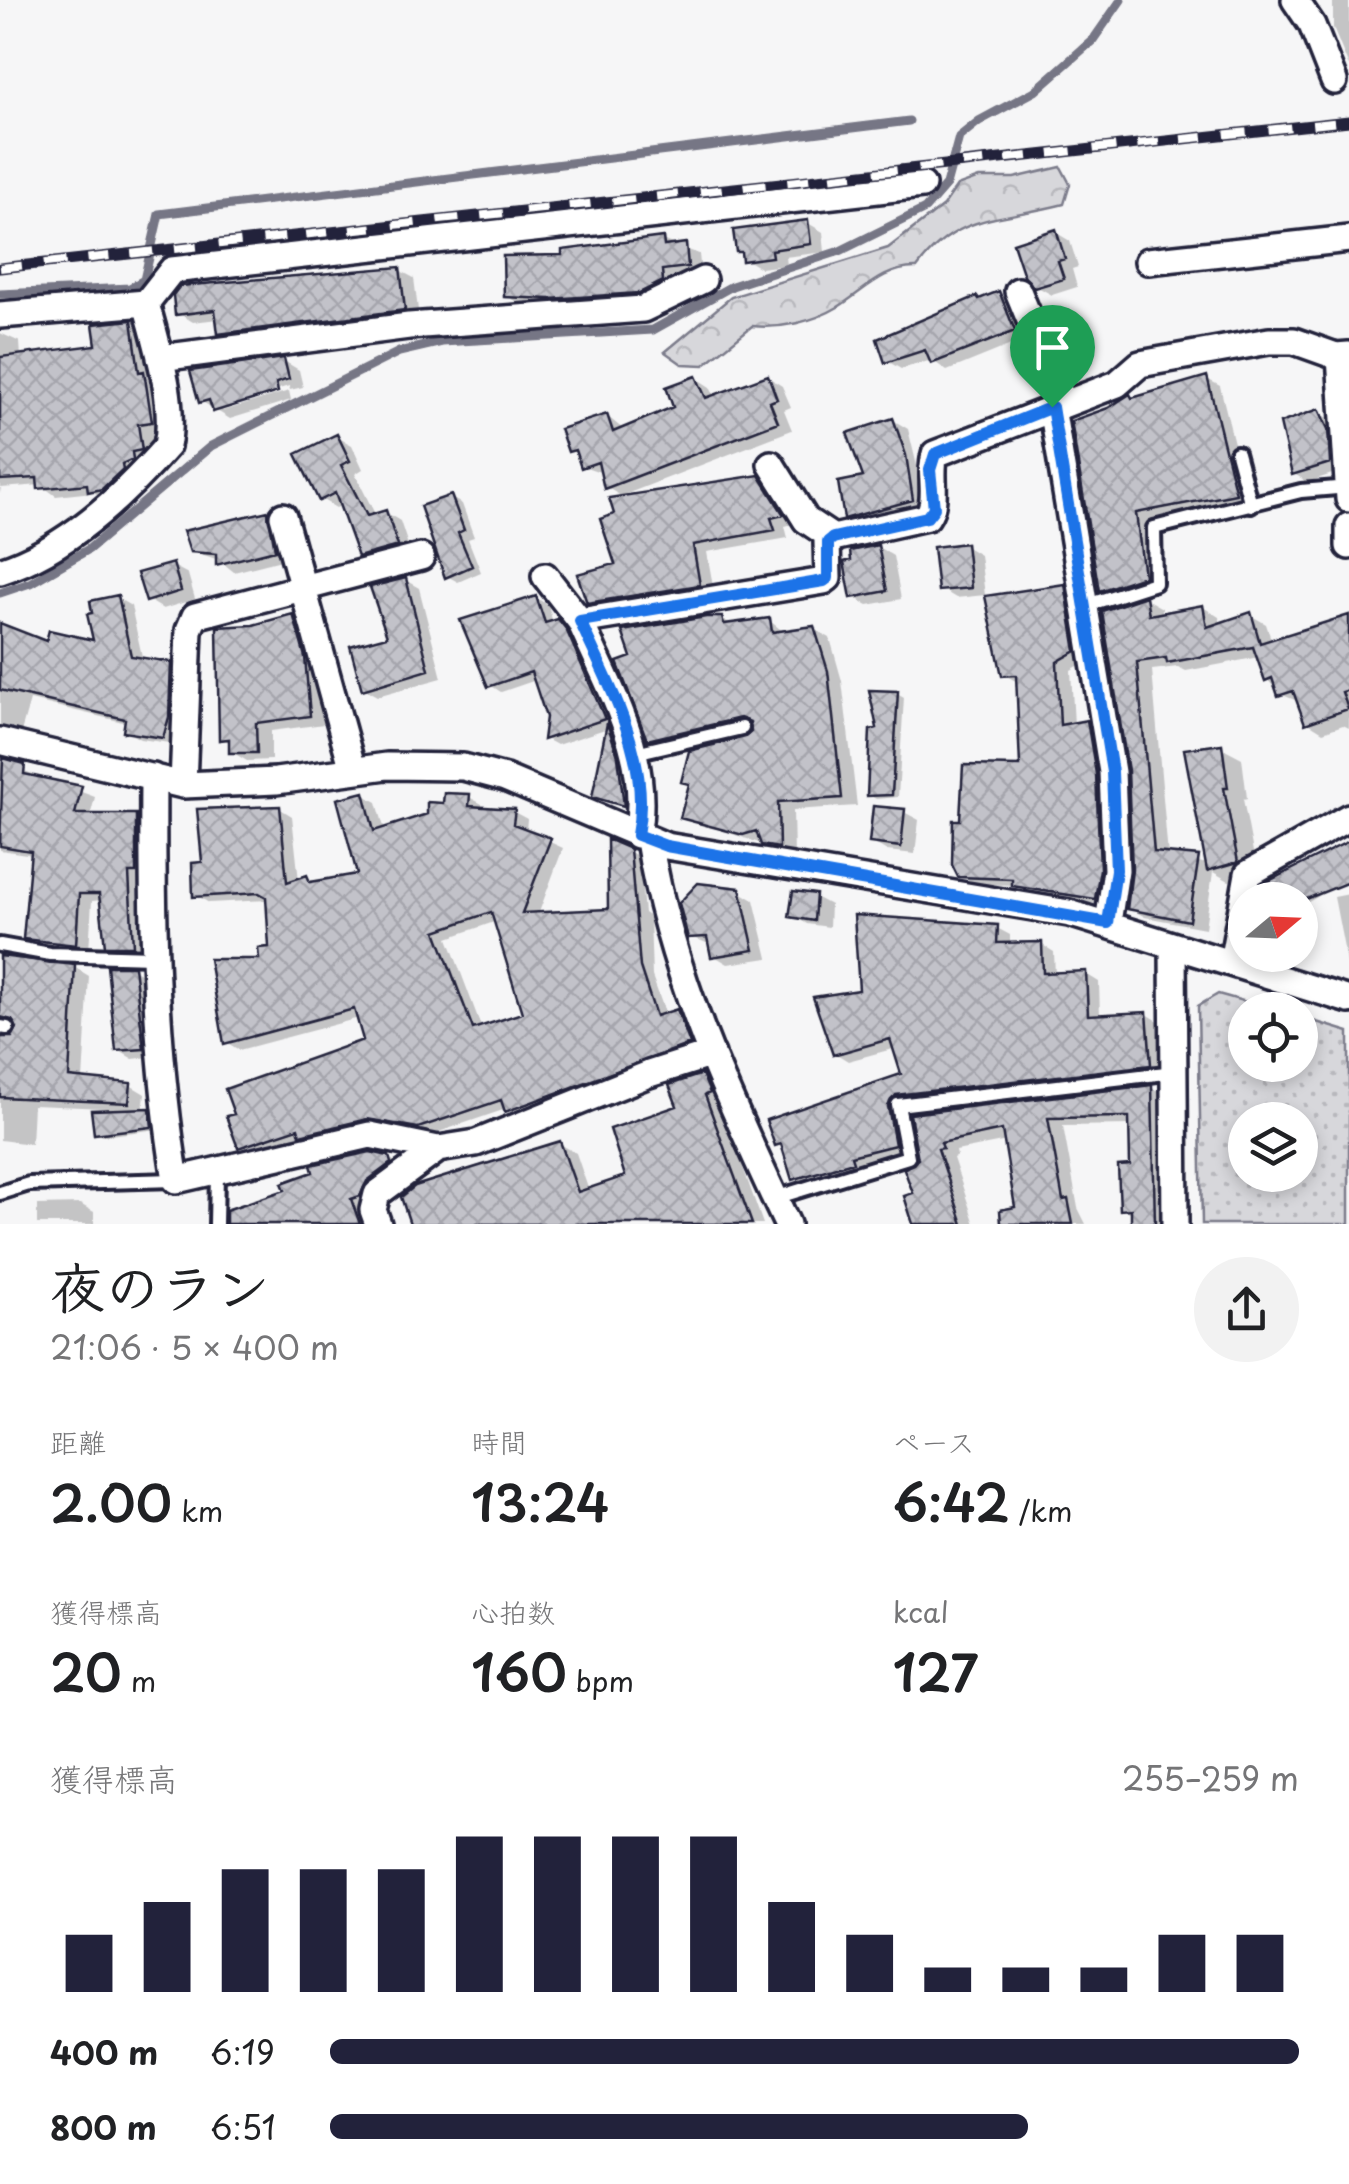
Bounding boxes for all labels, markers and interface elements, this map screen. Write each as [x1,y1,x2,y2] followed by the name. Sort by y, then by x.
[1010,305,1095,408] pin
[1025,320,1080,375] icon: arrive
[1228,882,1318,972] north arrow
[1228,882,1318,1192] map controls
[1228,992,1318,1082] button: locate
[1228,1102,1318,1192] button: layers
[50,1244,270,1327] text: 夜のラン
[1194,1257,1299,1362] button: share
[50,1323,339,1371] text: 21:06 · 5 × 400 m
[50,1420,106,1463] text: 距離
[471,1420,527,1463] text: 時間
[893,1420,975,1463] text: ペース
[50,1463,172,1539] text: 2.00
[471,1463,610,1539] text: 13:24
[893,1463,1010,1539] text: 6:42
[172,1489,223,1532] text: km
[1010,1489,1072,1532] text: /km
[50,1590,162,1633] text: 獲得標高
[471,1590,555,1633] text: 心拍数
[893,1590,949,1633] text: kcal
[50,1633,122,1709] text: 20
[471,1633,567,1709] text: 160
[893,1633,978,1709] text: 127
[122,1659,156,1702] text: m
[567,1659,634,1702] text: bpm
[50,1754,178,1802] text: 獲得標高
[1122,1754,1299,1802] text: 255–259 m
[50,2028,158,2076] text: 400 m
[210,2028,275,2076] text: 6:19
[50,2103,157,2151] text: 800 m
[210,2103,276,2151] text: 6:51

